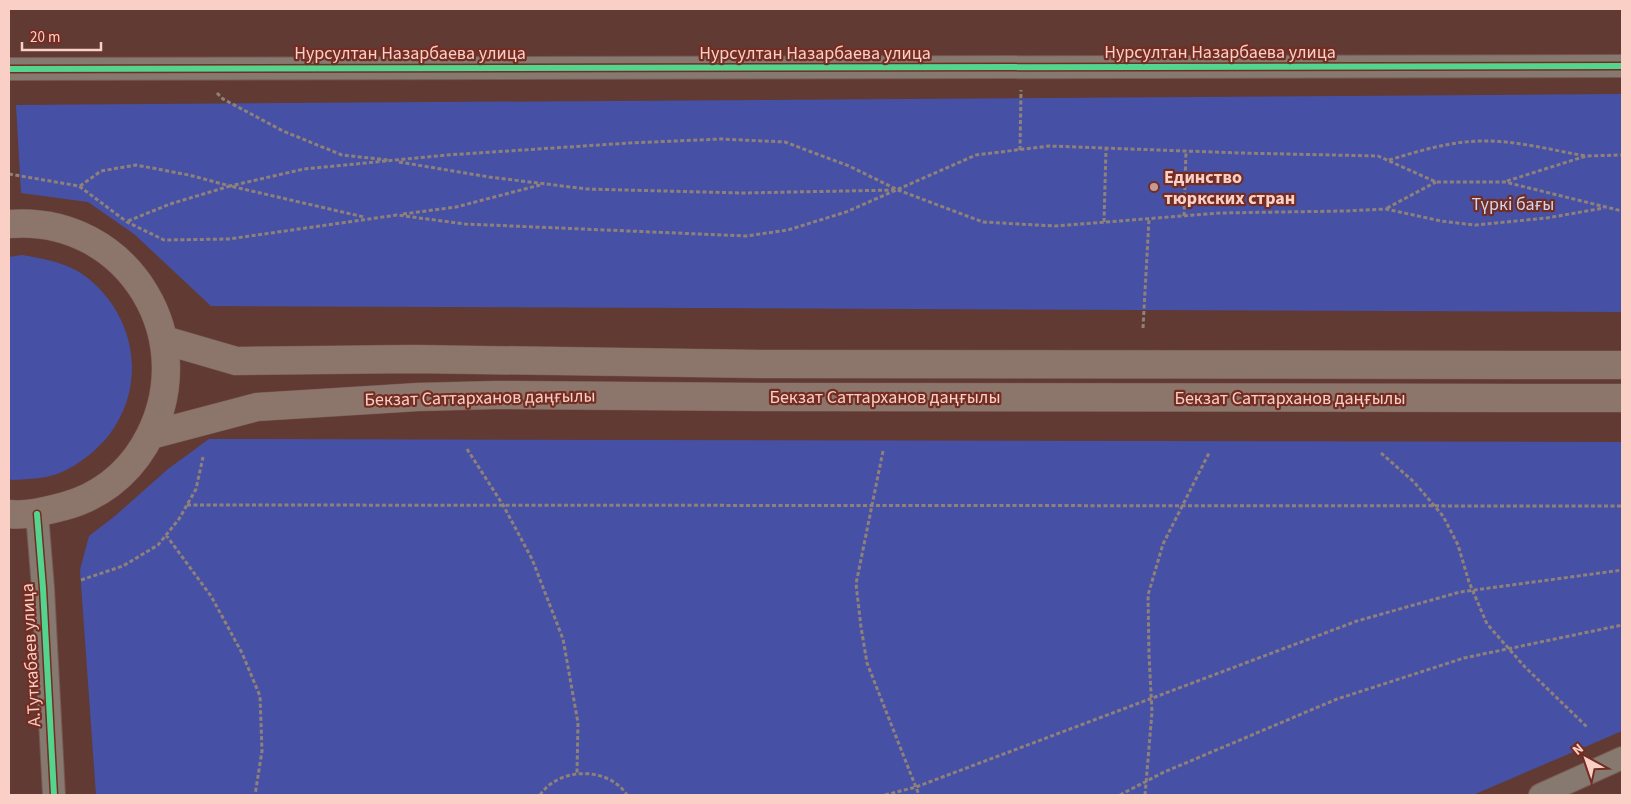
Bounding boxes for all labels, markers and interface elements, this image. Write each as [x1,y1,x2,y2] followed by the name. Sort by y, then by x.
[22,20,101,52] scale bar
[30,27,60,48] text: 20 m
[1104,40,1336,65] street label: Нурсултан Назарбаева улица
[294,41,526,66] street label: Нурсултан Назарбаева улица
[699,41,931,66] street label: Нурсултан Назарбаева улица
[1164,165,1295,211] place label: Единство тюркских стран
[1148,181,1160,193] marker: Единство тюркских стран
[1472,192,1554,217] park label: Түркі бағы
[364,383,596,413] street label: Бекзат Саттарханов даңғылы
[769,385,1001,410] street label: Бекзат Саттарханов даңғылы
[1174,386,1406,411] street label: Бекзат Саттарханов даңғылы
[15,583,47,727] street label: А.Туткабаев улица
[1561,734,1611,784] north arrow
[1568,739,1588,760] text: N

